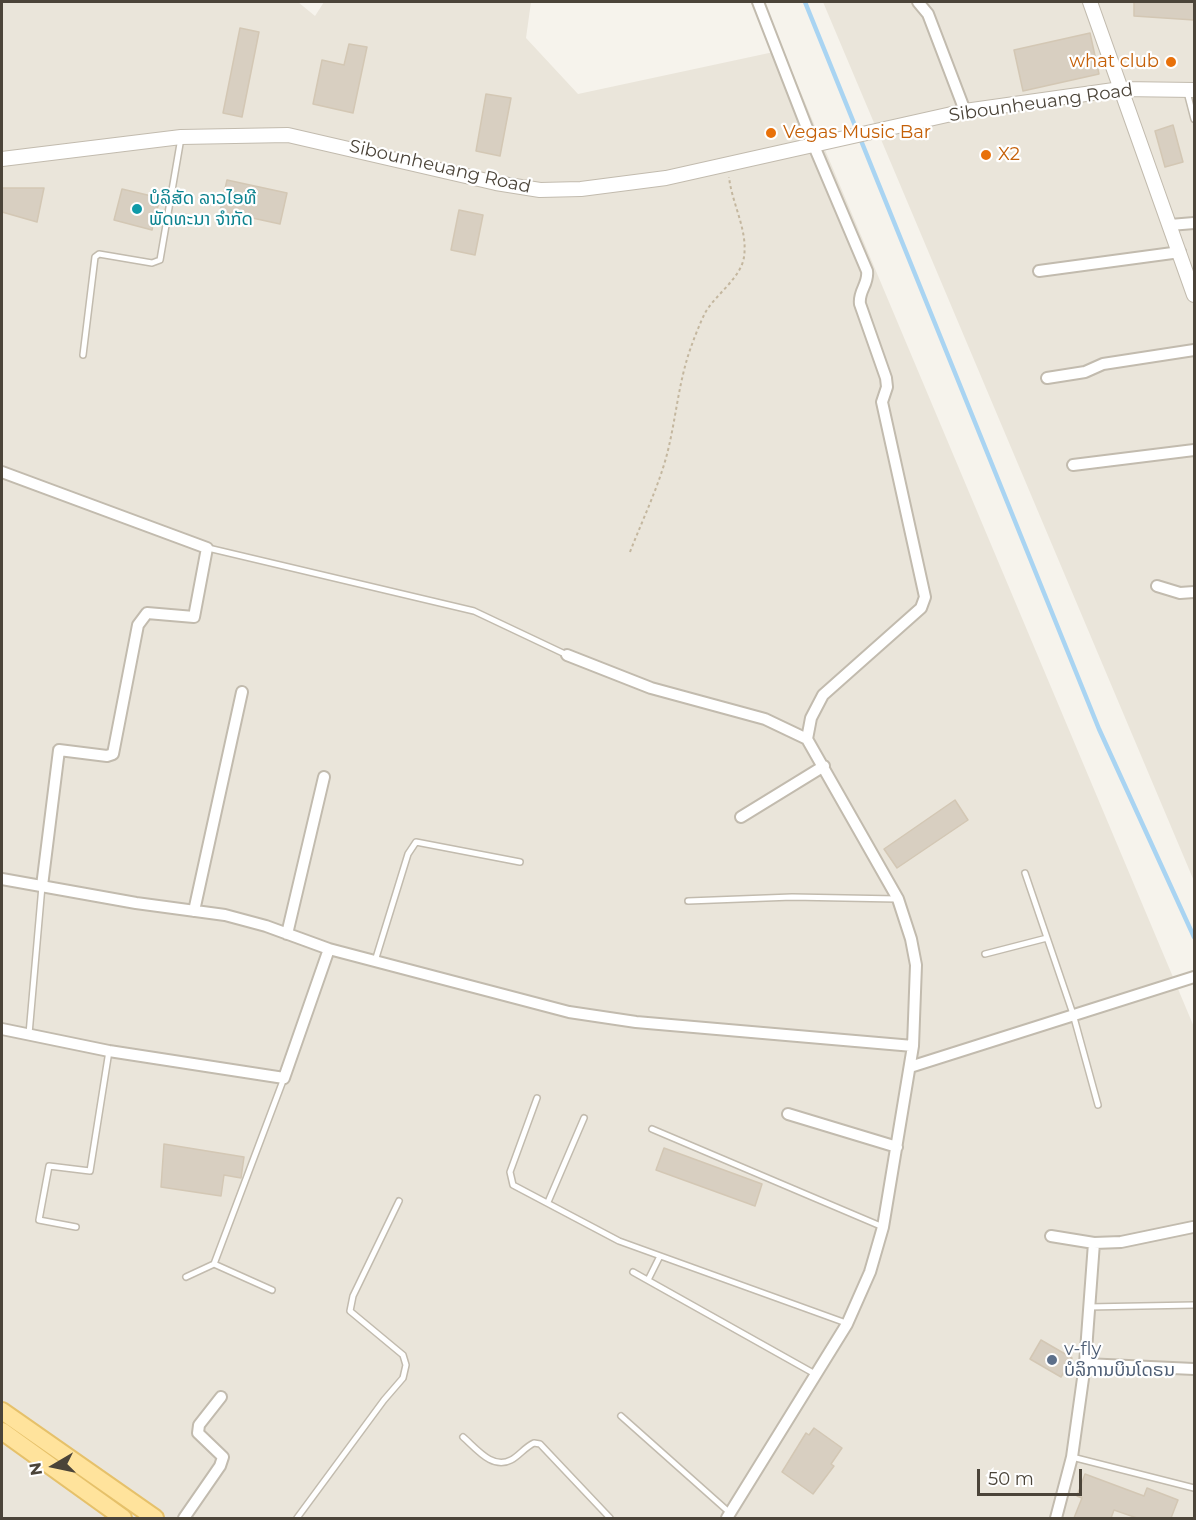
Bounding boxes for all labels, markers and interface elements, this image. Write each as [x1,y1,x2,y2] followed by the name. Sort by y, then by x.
[1069,51,1159,73] place label: what club
[1164,55,1178,69] marker: what club
[948,79,1134,127] street label: Sibounheuang Road
[783,122,931,144] place label: Vegas Music Bar
[764,126,778,140] marker: Vegas Music Bar
[347,136,533,198] street label: Sibounheuang Road
[998,144,1020,166] place label: X2
[979,148,993,162] marker: X2
[149,188,257,230] place label: ບໍລິສັດ ລາວໄອທີ ພັດທະນາ ຈຳກັດ
[130,202,144,216] marker: ບໍລິສັດ ລາວໄອທີ ພັດທະນາ ຈຳກັດ
[1064,1339,1175,1382] place label: v-fly ບໍລິການບິນໂດຣນ
[1045,1353,1059,1367] marker: v-fly ບໍລິການບິນໂດຣນ
[24,1436,84,1496] north arrow
[980,1457,1085,1495] scale bar
[25,1461,46,1477] text: N
[988,1468,1034,1490] text: 50 m

